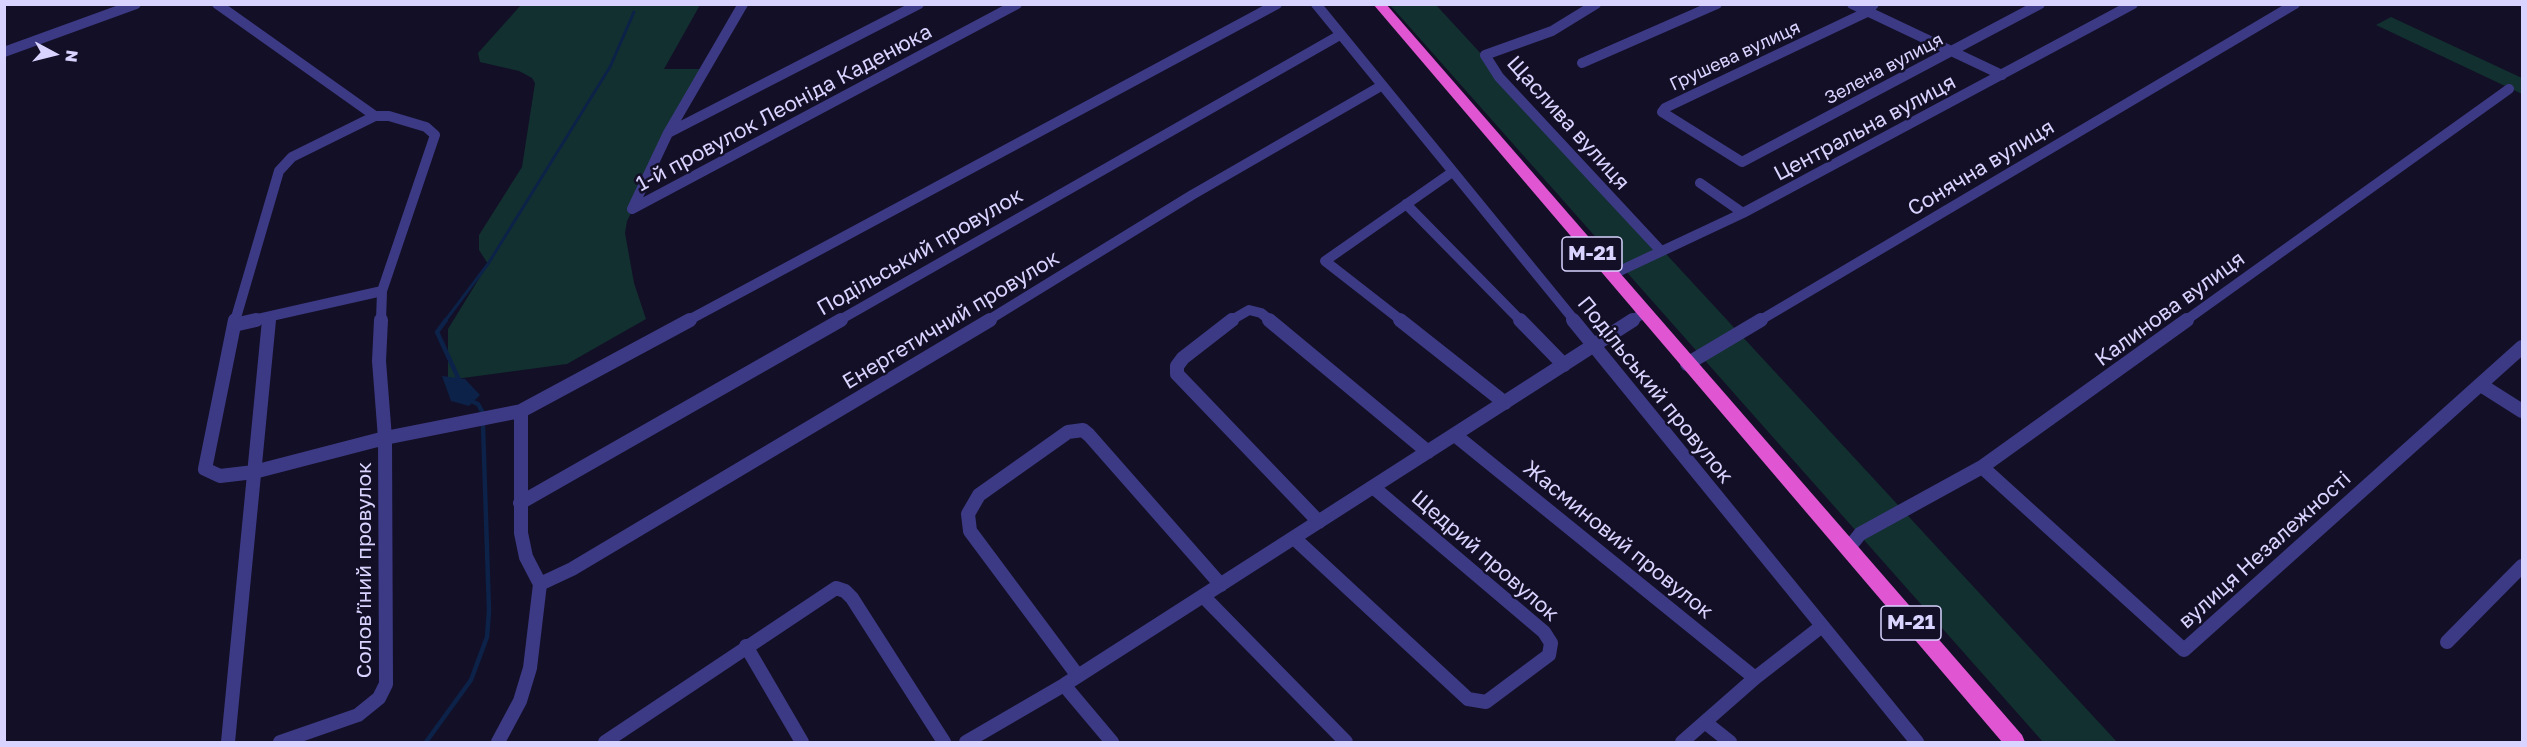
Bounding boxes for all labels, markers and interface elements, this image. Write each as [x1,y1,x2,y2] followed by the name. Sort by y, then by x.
[1666,16,1804,96] street label: Грушева вулиця
[632,19,936,197] street label: 1-й провулок Леоніда Каденюка
[24,24,84,84] north arrow
[1821,29,1947,109] street label: Зелена вулиця
[61,49,83,63] text: N
[1501,51,1635,195] street label: Щаслива вулиця
[1770,69,1960,187] street label: Центральна вулиця
[1903,114,2059,222] street label: Сонячна вулиця
[813,183,1027,321] street label: Подільський провулок
[1562,237,1622,271] road number: М-21
[838,245,1064,395] street label: Енергетичний провулок
[2090,246,2250,372] street label: Калинова вулиця
[1572,291,1738,489] street label: Подільський провулок
[1518,456,1718,624] street label: Жасминовий провулок
[351,462,377,678] street label: Соловʼїний провулок
[2174,466,2356,634] street label: вулиця Незалежності
[1406,485,1564,627] street label: Щедрий провулок
[1881,606,1941,640] road number: М-21

